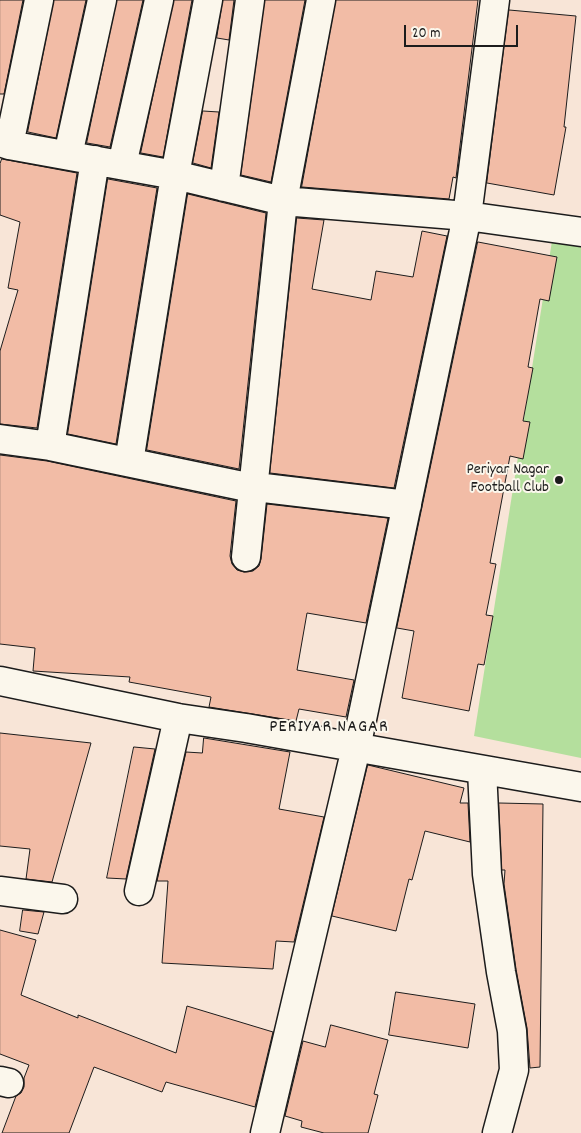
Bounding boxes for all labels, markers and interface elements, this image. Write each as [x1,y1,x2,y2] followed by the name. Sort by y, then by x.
[406,15,520,47] scale bar
[412,23,440,45] text: 20 m
[466,461,549,499] place label: Periyar Nagar Football Club
[553,474,565,486] marker: Periyar Nagar Football Club
[268,718,390,740] district label: PERIYAR NAGAR

